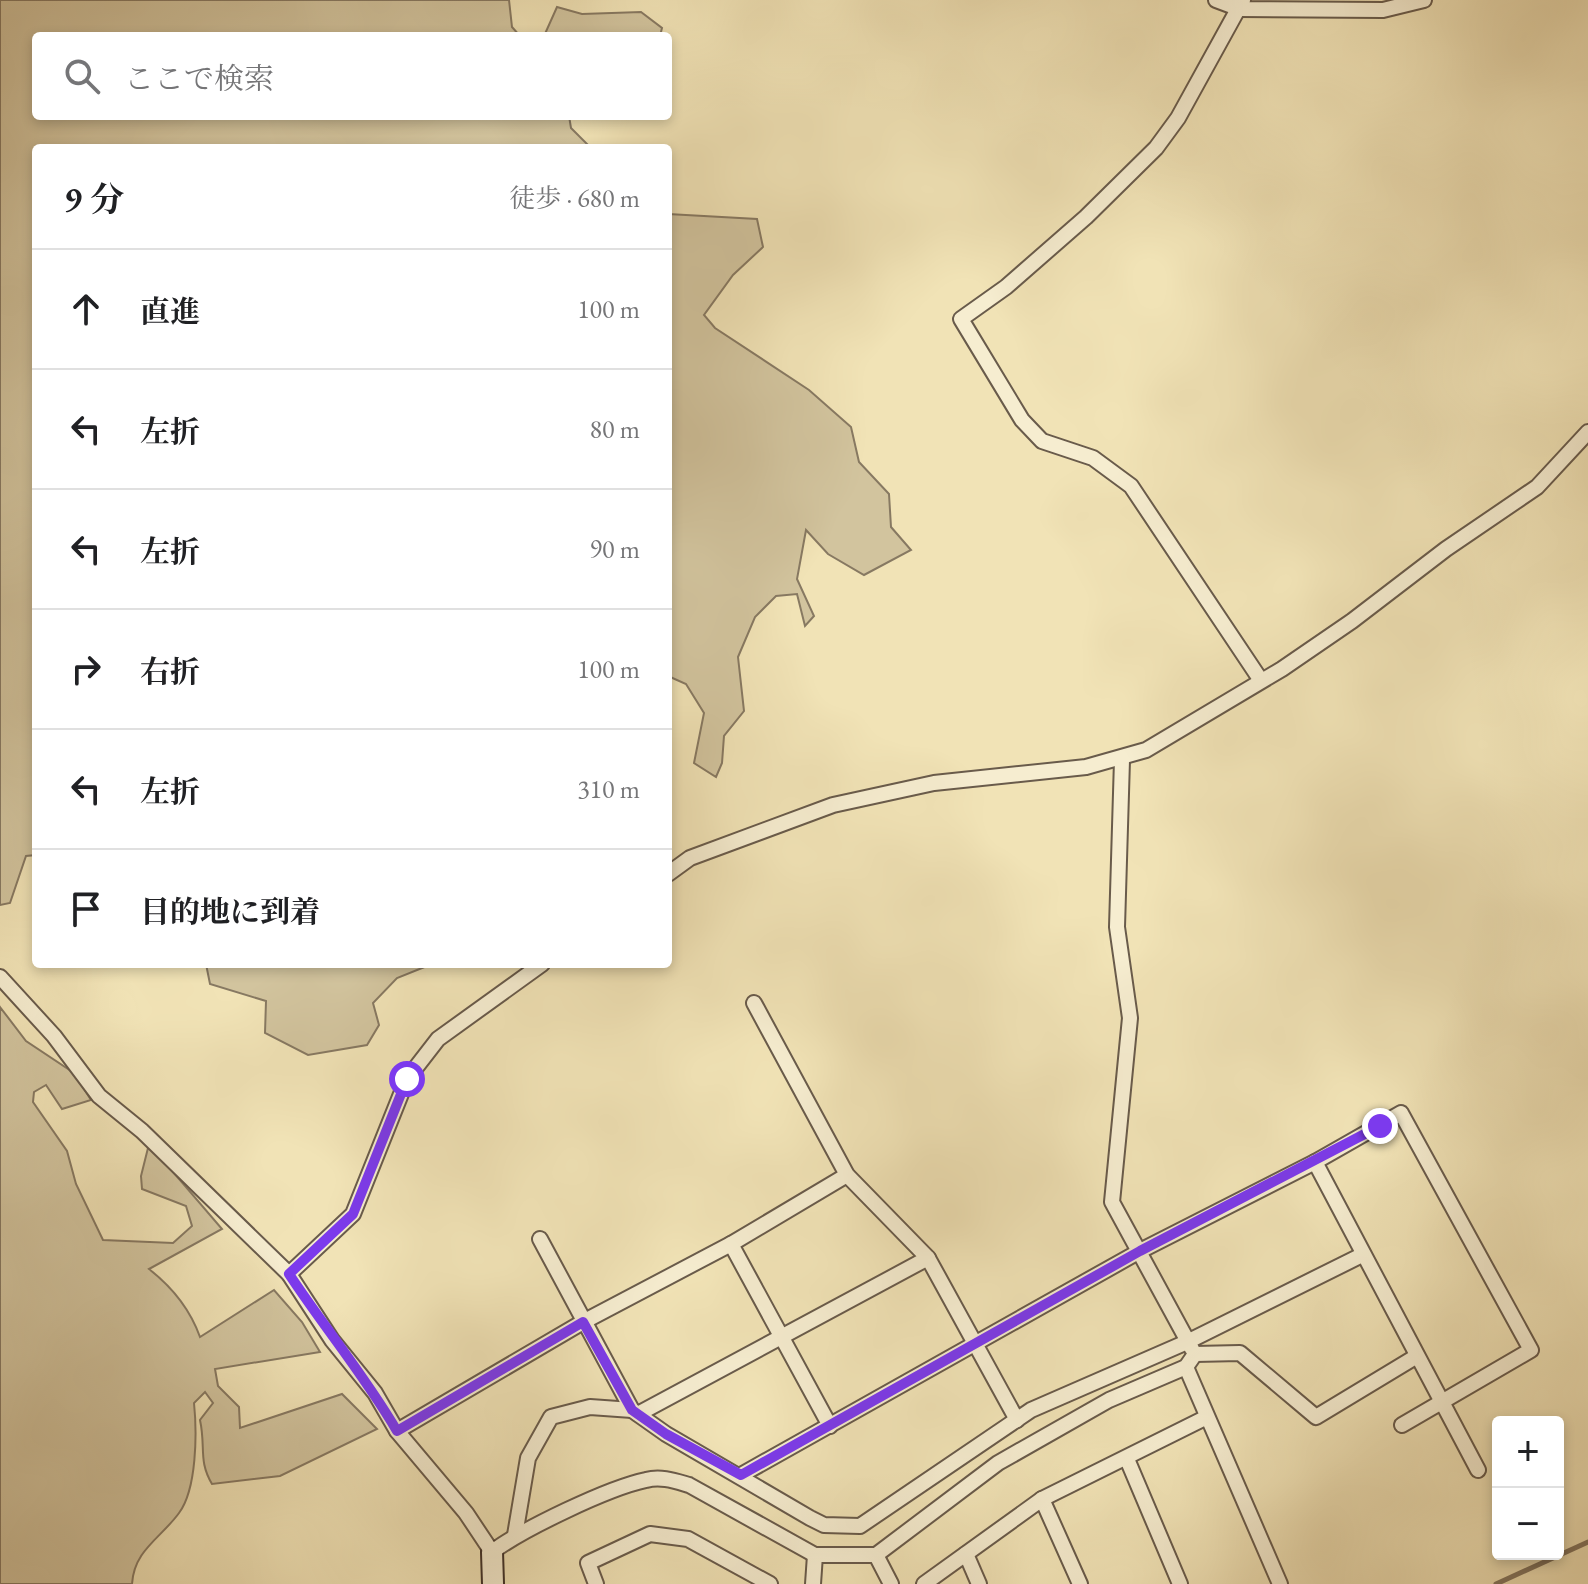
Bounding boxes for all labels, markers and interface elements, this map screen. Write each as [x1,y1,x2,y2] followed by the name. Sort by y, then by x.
[32,32,672,120] search box
[60,54,104,98] icon: search
[124,59,274,98] text: ここで検索
[64,177,124,221] text: 9 分
[510,181,640,215] text: 徒歩 · 680 m
[64,287,108,331] icon: ahead
[140,292,200,331] text: 直進
[577,292,640,326] text: 100 m
[64,407,108,451] icon: left
[140,412,200,451] text: 左折
[590,412,640,446] text: 80 m
[64,527,108,571] icon: left
[140,532,200,571] text: 左折
[590,532,640,566] text: 90 m
[64,647,108,691] icon: right
[140,652,200,691] text: 右折
[577,652,640,686] text: 100 m
[64,767,108,811] icon: left
[140,772,200,811] text: 左折
[577,772,640,806] text: 310 m
[64,887,108,931] icon: arrive
[140,892,320,931] text: 目的地に到着
[389,1061,425,1097] route start
[1362,1108,1398,1144] route end
[1492,1416,1564,1560] map controls
[1492,1416,1564,1488] button: +
[1492,1488,1564,1560] button: −

